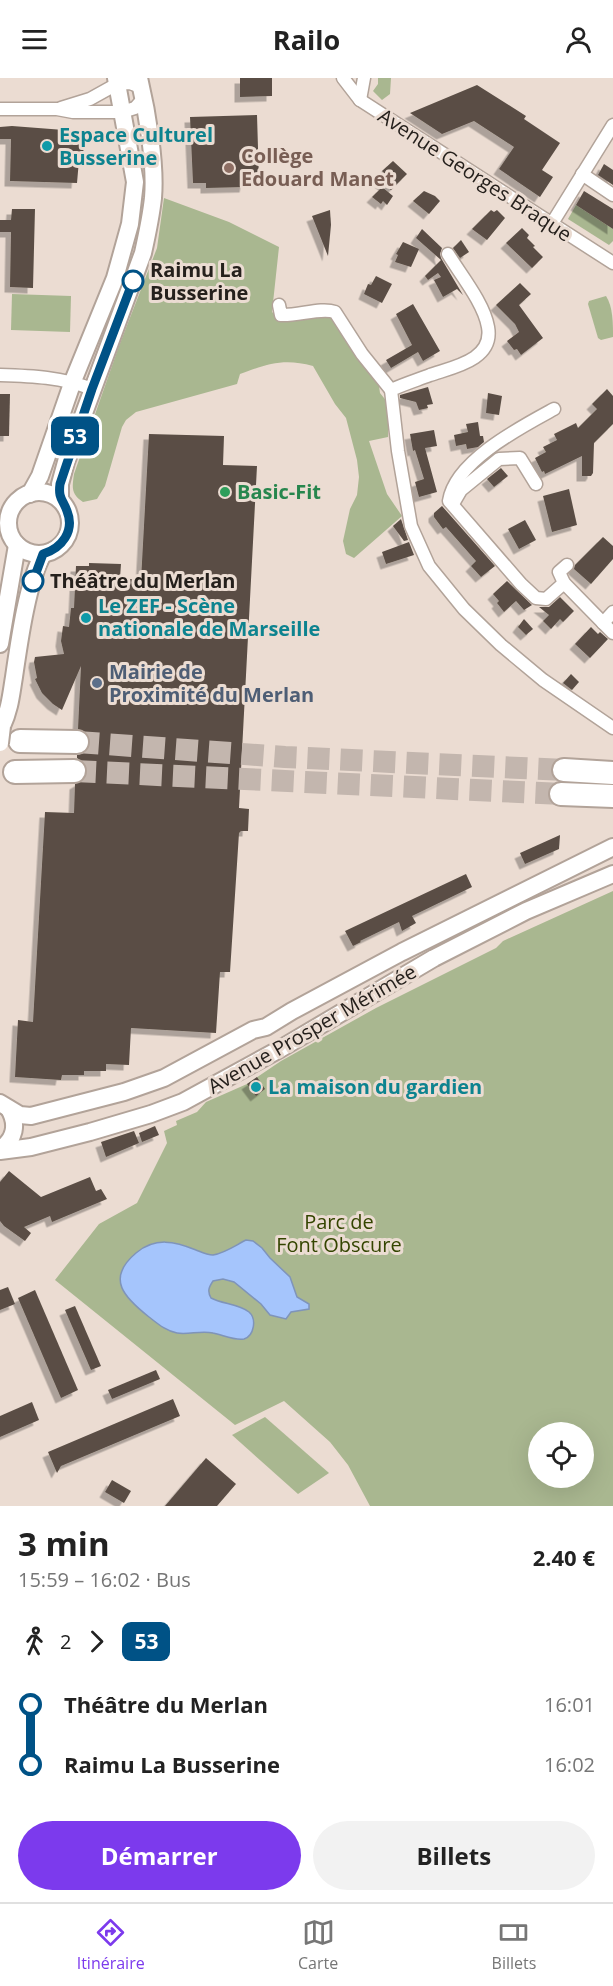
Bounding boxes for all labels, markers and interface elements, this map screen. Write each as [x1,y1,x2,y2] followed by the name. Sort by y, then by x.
[273,21,340,58] text: Railo
[18,23,51,56] icon: menu
[562,23,595,56] icon: person
[373,102,577,247] street label: Avenue Georges Braque
[59,121,213,171] place label: Espace Culturel Busserine
[40,139,54,153] marker: Espace Culturel Busserine
[241,142,394,192] place label: Collège Edouard Manet
[222,161,236,175] marker: Collège Edouard Manet
[150,256,248,306] place label: Raimu La Busserine
[122,270,144,292] marker: Raimu La Busserine
[48,416,102,456] line badge: 53
[63,422,87,450] text: 53
[237,478,321,505] place label: Basic-Fit
[218,485,232,499] marker: Basic-Fit
[50,567,235,594] place label: Théâtre du Merlan
[22,570,44,592] marker: Théâtre du Merlan
[98,592,320,642] place label: Le ZEF - Scène nationale de Marseille
[79,611,93,625] marker: Le ZEF - Scène nationale de Marseille
[109,658,314,708] place label: Mairie de Proximité du Merlan
[90,676,104,690] marker: Mairie de Proximité du Merlan
[202,958,421,1099] street label: Avenue Prosper Mérimée
[268,1073,482,1100] place label: La maison du gardien
[249,1080,263,1094] marker: La maison du gardien
[276,1208,402,1258] park label: Parc de Font Obscure
[528,1422,594,1488] map controls
[528,1422,594,1488] button: locate
[18,1521,110,1566] text: 3 min
[533,1542,595,1572] text: 2.40 €
[18,1566,191,1593] text: 15:59 – 16:02 · Bus
[18,1625,51,1658] icon: walk
[80,1625,113,1658] icon: forward
[134,1627,158,1655] text: 53
[60,1628,71,1655] text: 2
[64,1689,268,1719] text: Théâtre du Merlan
[544,1691,595,1718] text: 16:01
[64,1749,280,1779] text: Raimu La Busserine
[544,1751,595,1778] text: 16:02
[18,1821,301,1890] button: Démarrer
[313,1821,595,1890] button: Billets
[77,1916,145,1974] tab: Itinéraire
[298,1916,338,1974] tab: Carte
[492,1916,536,1974] tab: Billets

